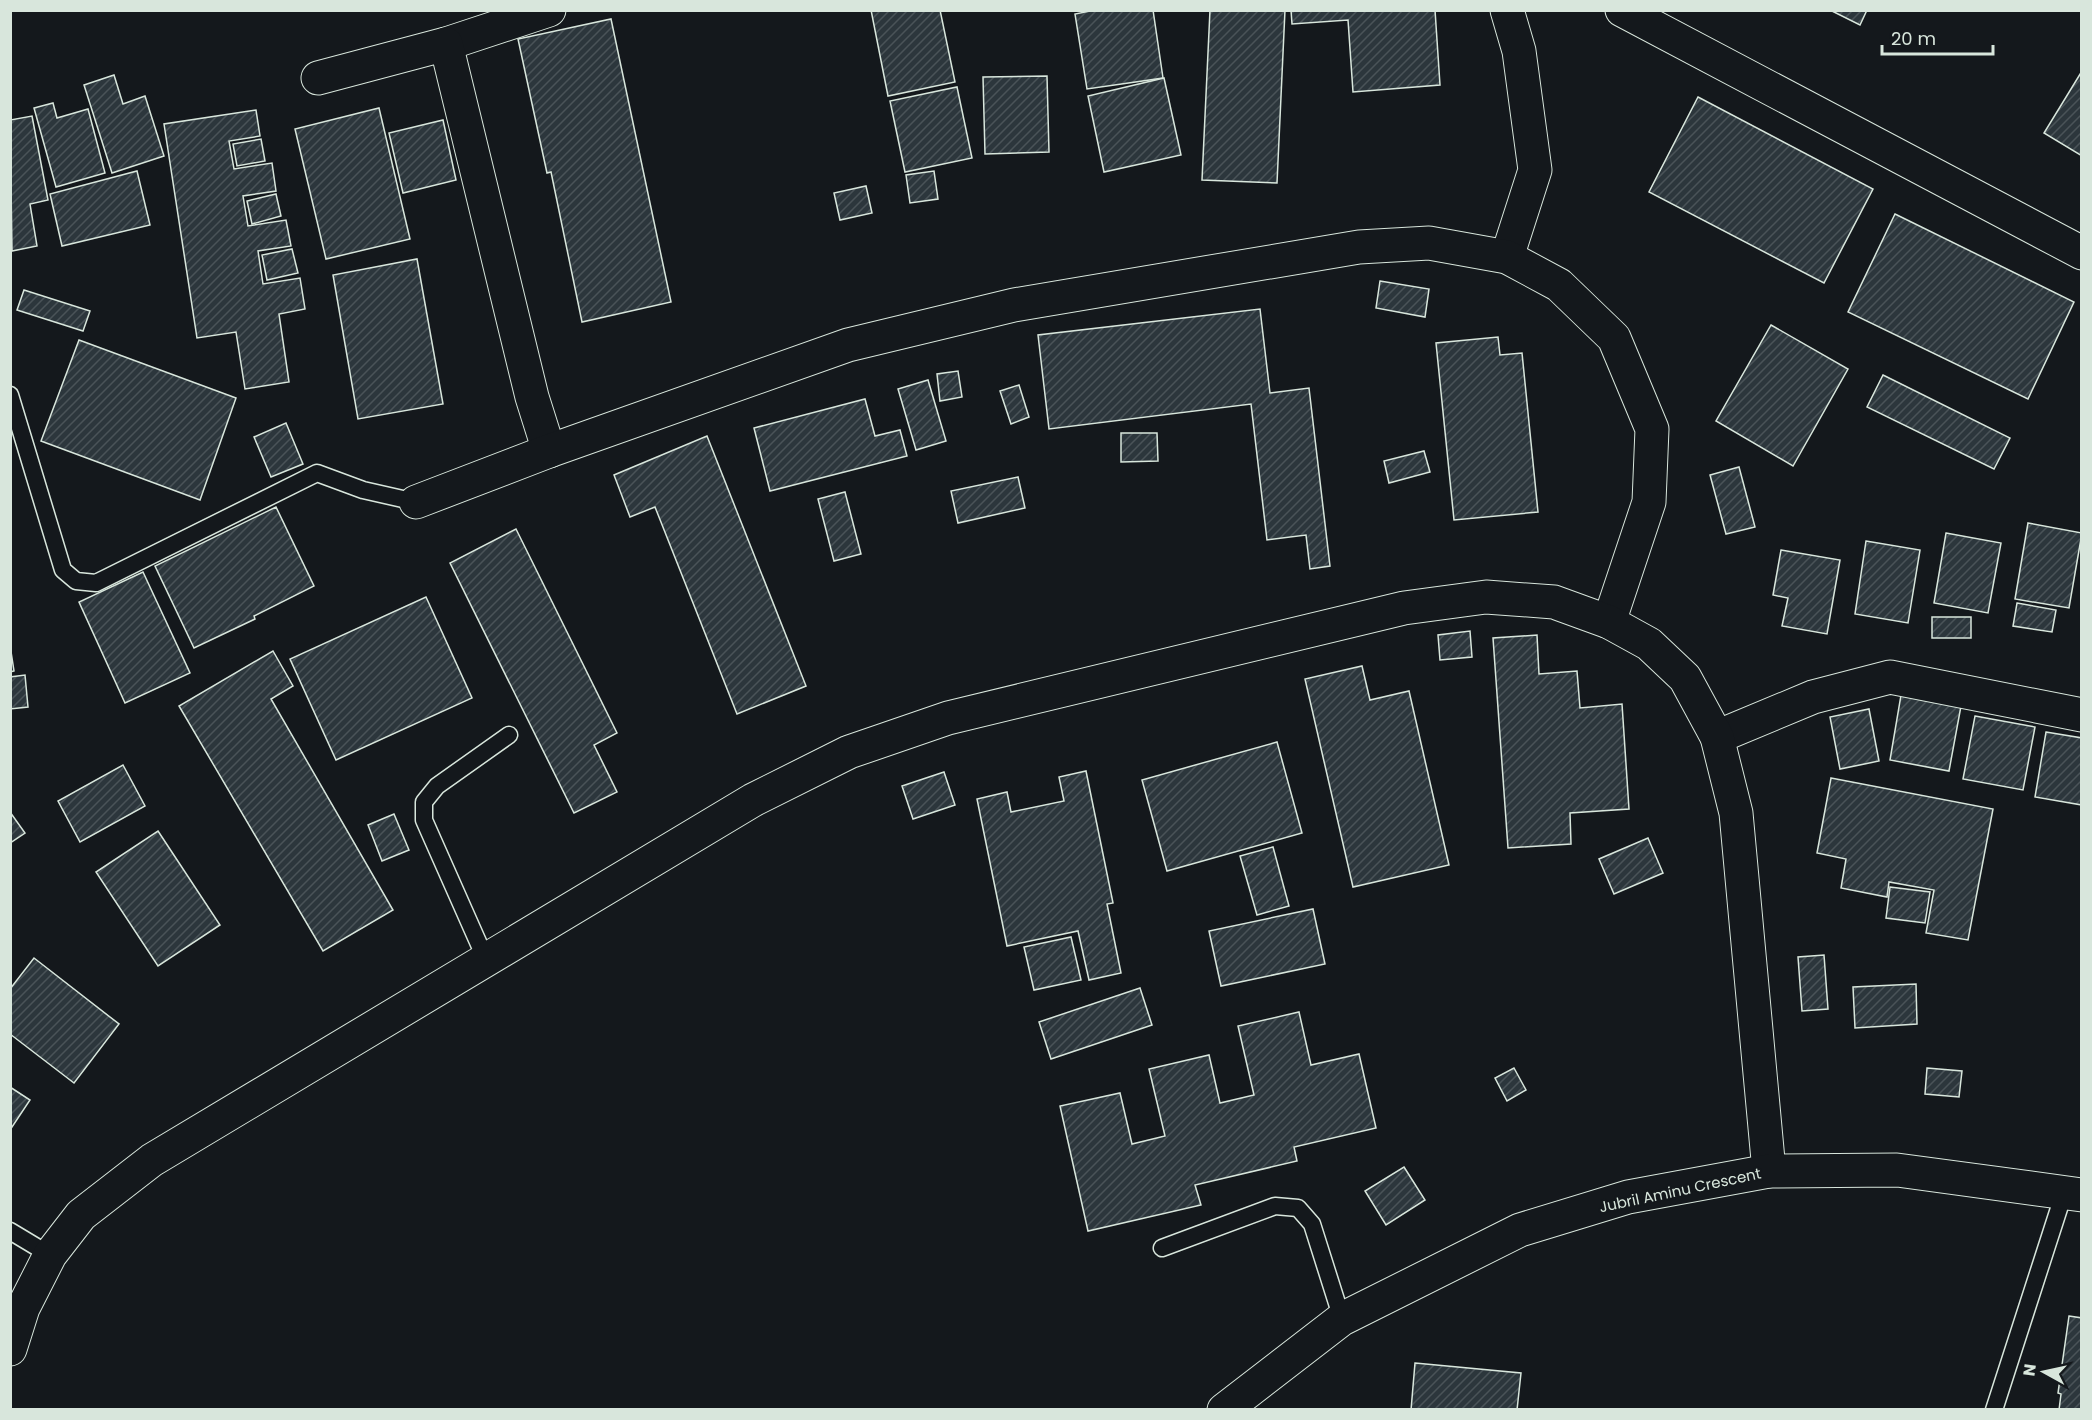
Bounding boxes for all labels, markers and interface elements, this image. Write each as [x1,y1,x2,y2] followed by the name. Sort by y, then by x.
[1882,18,1993,56] scale bar
[1891,26,1936,51] text: 20 m
[1597,1163,1763,1217] street label: Jubril Aminu Crescent
[2014,1342,2074,1402] north arrow
[2017,1362,2042,1378] text: N

